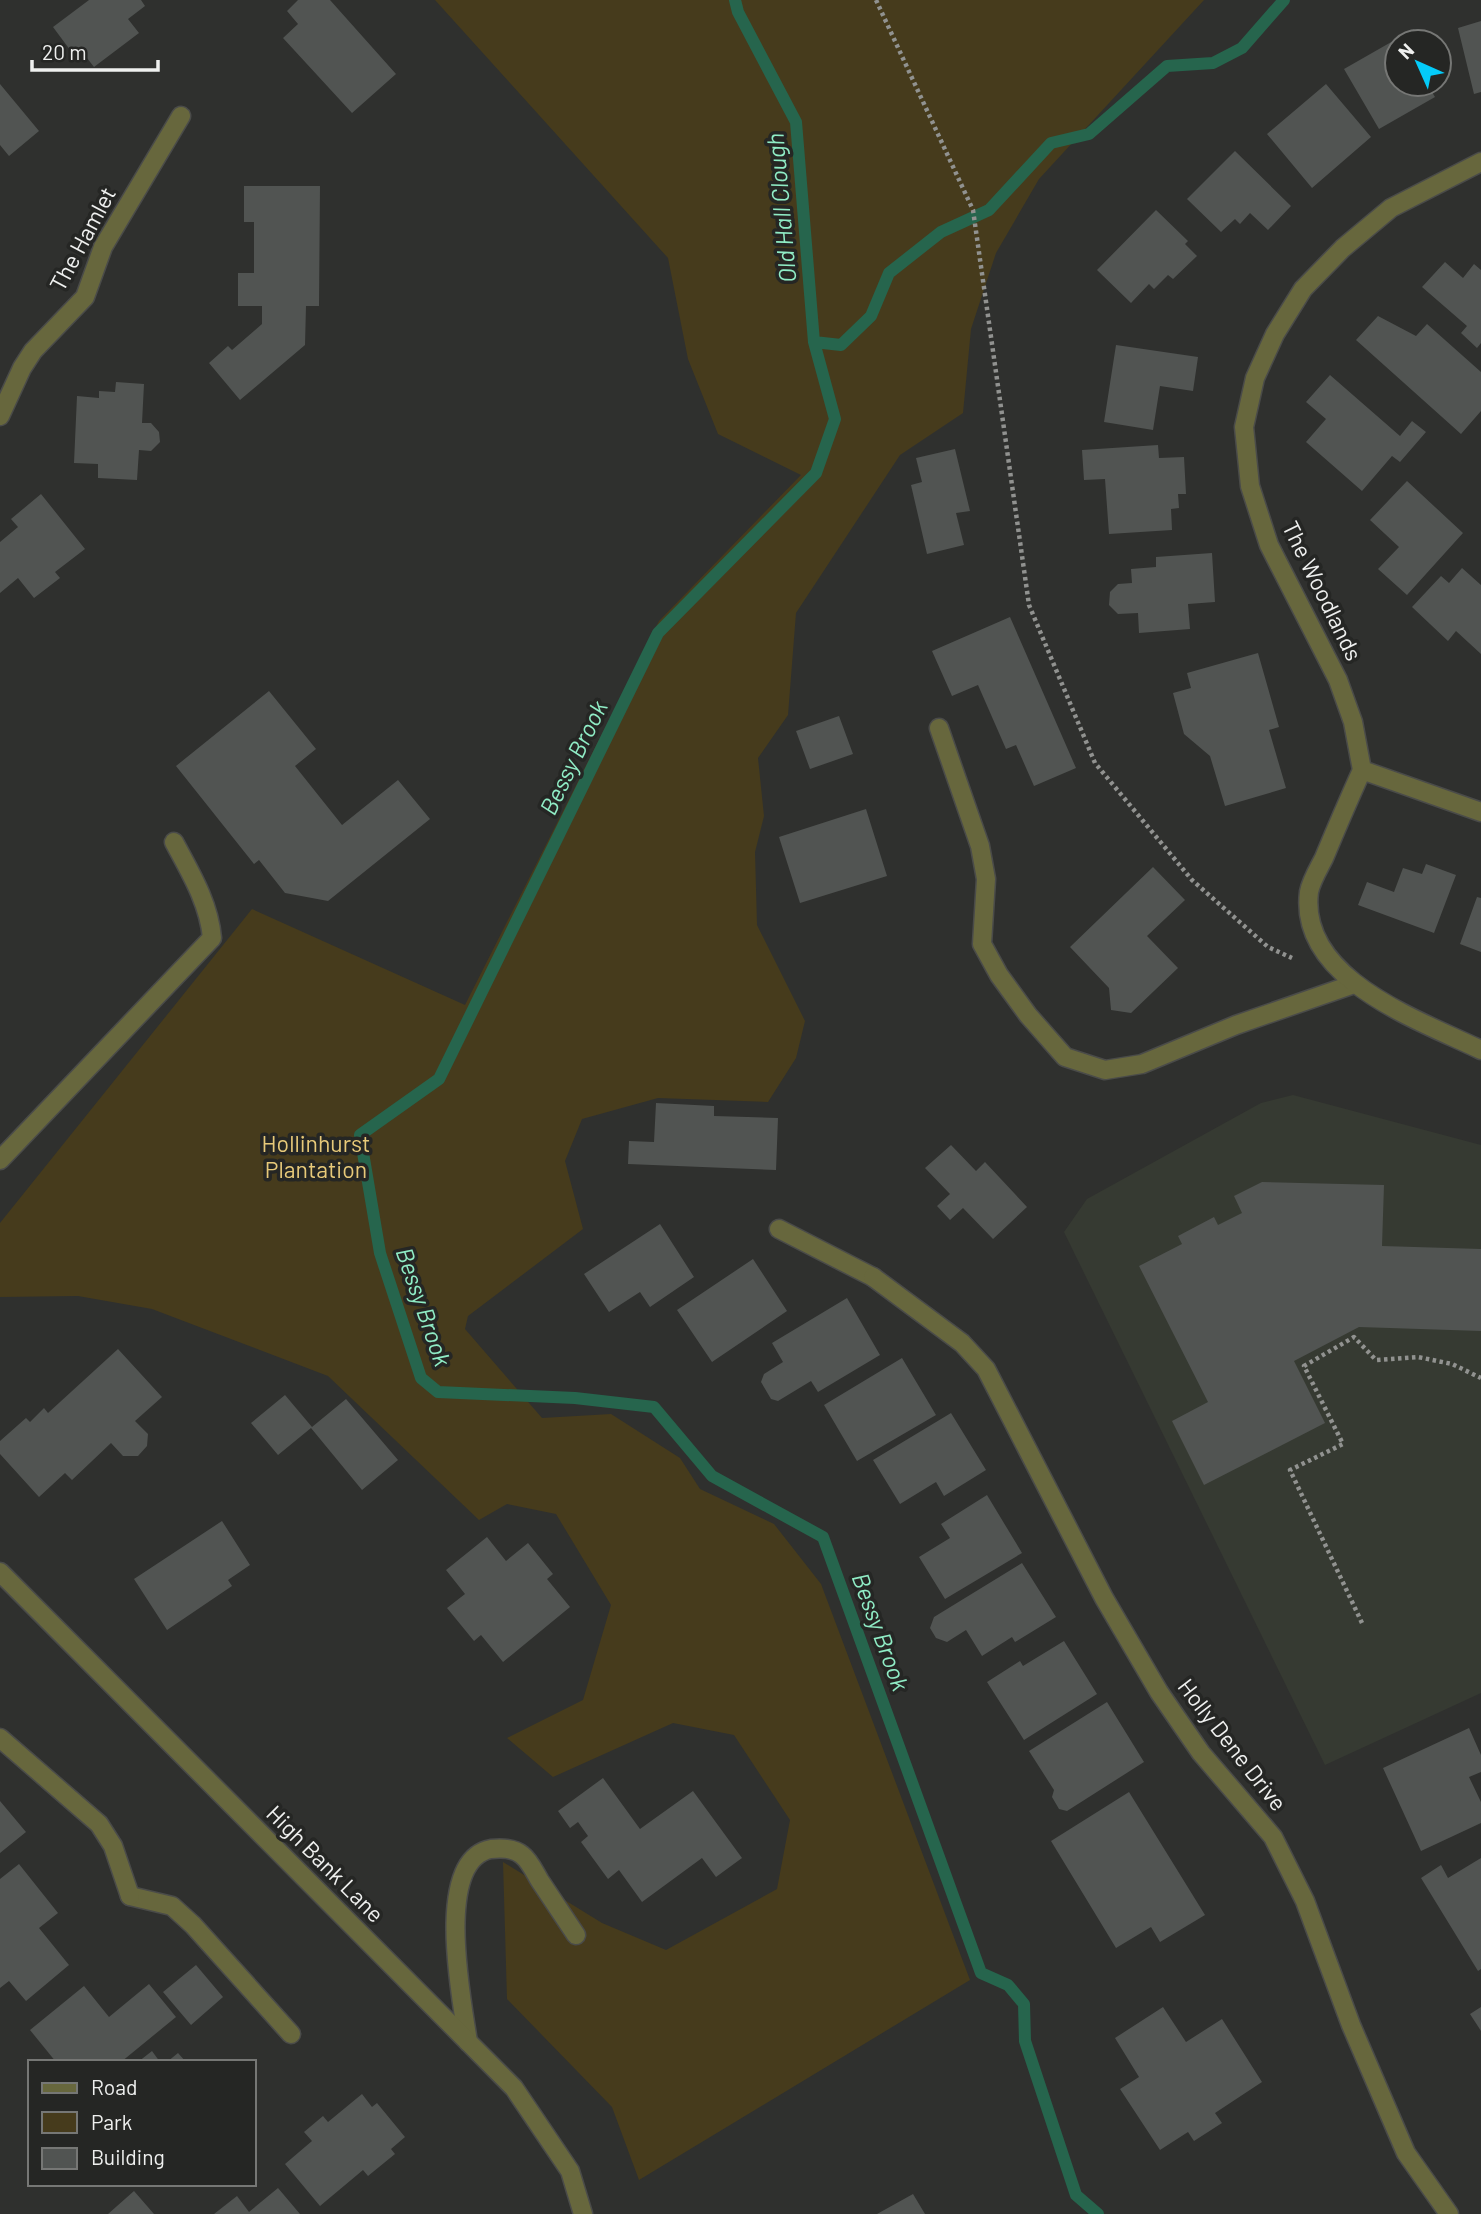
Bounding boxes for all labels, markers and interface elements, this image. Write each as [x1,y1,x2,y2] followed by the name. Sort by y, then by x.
[32,28,158,72] scale bar
[1383,28,1453,98] north arrow
[1393,38,1418,63] text: N
[42,39,87,64] text: 20 m
[760,132,801,284] water label: Old Hall Clough
[43,182,121,295] street label: The Hamlet
[1277,516,1369,665] street label: The Woodlands
[533,695,613,819] water label: Bessy Brook
[262,1129,370,1183] park label: Hollinhurst Plantation
[391,1243,458,1370] water label: Bessy Brook
[847,1569,916,1695] water label: Bessy Brook
[1172,1673,1293,1816] street label: Holly Dene Drive
[261,1799,390,1928] street label: High Bank Lane
[28,2060,256,2186] legend
[91,2074,137,2099] text: Road
[91,2109,132,2134] text: Park
[91,2144,165,2169] text: Building

